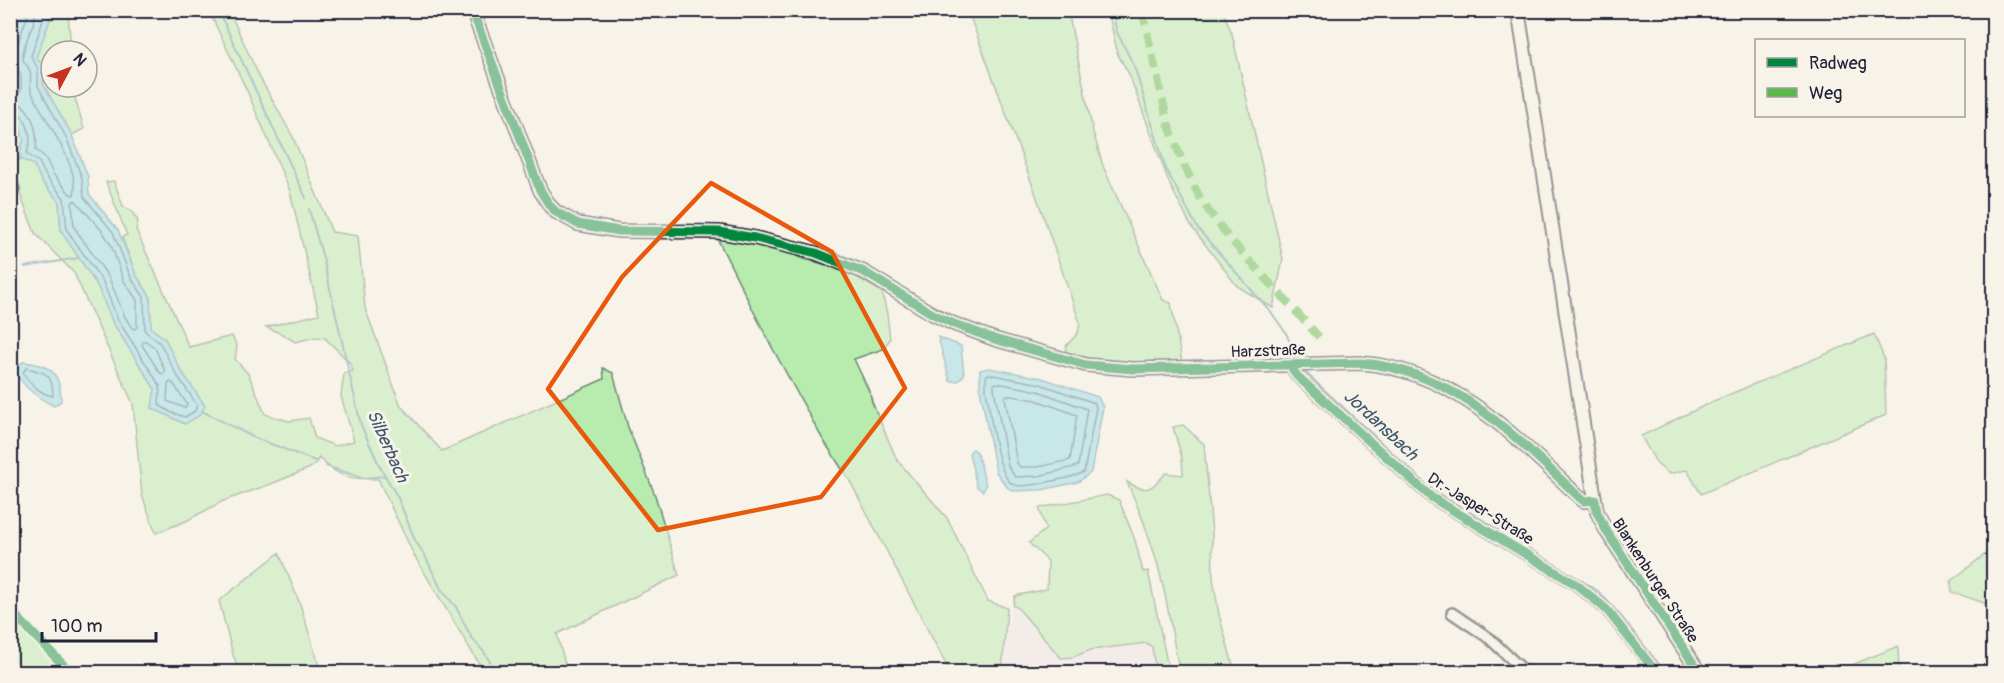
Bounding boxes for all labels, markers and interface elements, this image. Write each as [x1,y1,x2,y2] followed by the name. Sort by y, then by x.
[39,39,99,99] north arrow
[1755,39,1965,117] legend
[68,49,91,71] text: N
[1809,52,1867,75] text: Radweg
[1809,82,1842,105] text: Weg
[1230,340,1306,362] street label: Harzstraße
[1339,385,1424,467] water label: Jordansbach
[361,406,414,487] water label: Silberbach
[1424,468,1537,549] street label: Dr.-Jasper-Straße
[1607,515,1703,647] street label: Blankenburger Straße
[42,605,156,643] scale bar
[51,615,103,638] text: 100 m

